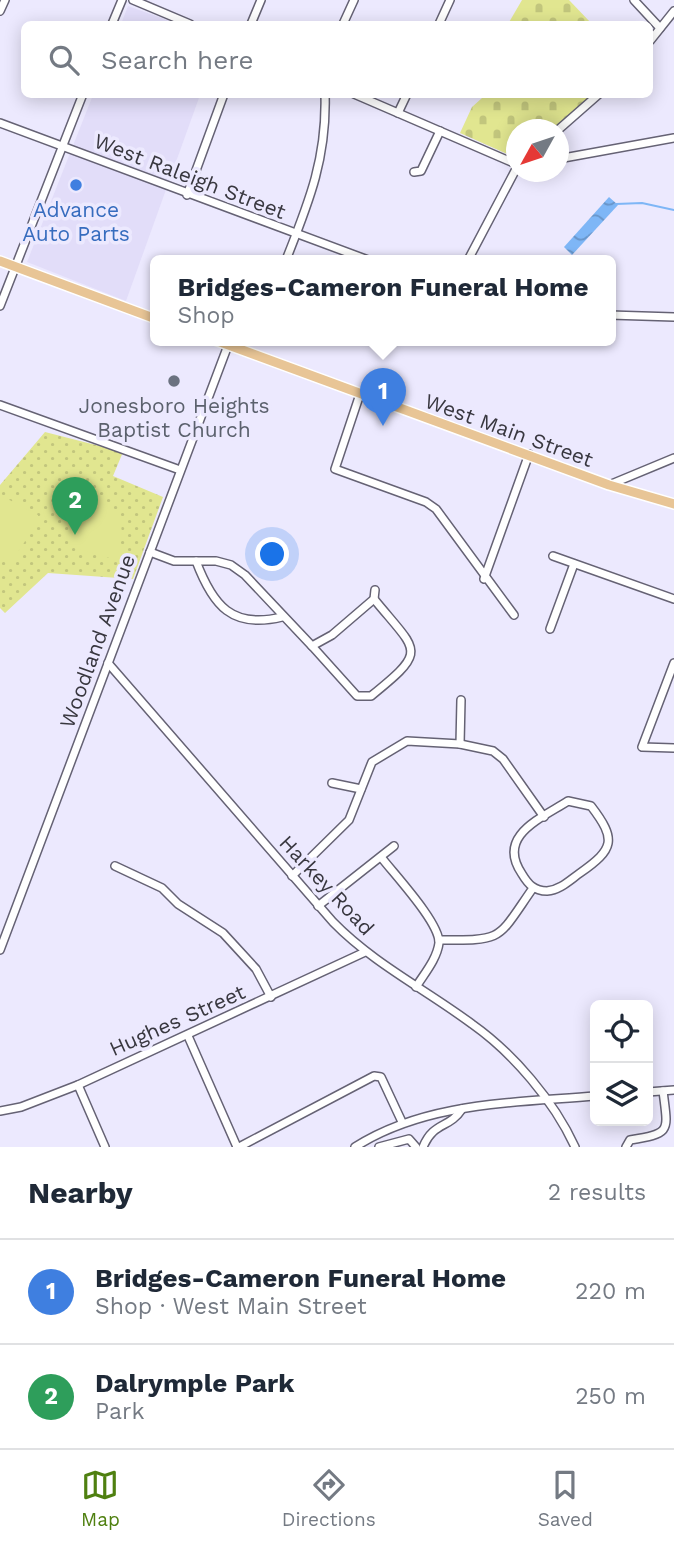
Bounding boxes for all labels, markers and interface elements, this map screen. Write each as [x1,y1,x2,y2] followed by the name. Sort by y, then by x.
[21,21,653,98] search box
[45,41,83,79] icon: search
[101,45,253,75] text: Search here
[506,119,569,182] north arrow
[91,128,289,224] street label: West Raleigh Street
[68,177,84,193] marker: Advance Auto Parts
[22,197,130,246] place label: Advance Auto Parts
[150,255,616,346] popup
[177,272,589,302] text: Bridges-Cameron Funeral Home
[177,302,235,329] text: Shop
[360,368,406,426] pin: 1
[166,373,182,389] marker: Jonesboro Heights Baptist Church
[421,388,597,472] street label: West Main Street
[78,393,270,442] place label: Jonesboro Heights Baptist Church
[52,477,98,535] pin: 2
[255,537,289,571] your location
[54,551,140,731] street label: Woodland Avenue
[274,830,380,940] street label: Harkey Road
[105,979,249,1061] street label: Hughes Street
[590,1000,653,1126] map controls
[590,1000,653,1063] button: locate
[590,1063,653,1126] button: layers
[28,1175,133,1210] text: Nearby
[548,1179,646,1206] text: 2 results
[95,1263,506,1293] text: Bridges-Cameron Funeral Home
[46,1278,56,1305] text: 1
[575,1278,646,1305] text: 220 m
[95,1293,367,1320] text: Shop · West Main Street
[95,1368,294,1398] text: Dalrymple Park
[44,1383,58,1410] text: 2
[575,1383,646,1410] text: 250 m
[95,1398,144,1425] text: Park
[81,1466,120,1531] tab: Map
[282,1466,376,1531] tab: Directions
[538,1466,593,1531] tab: Saved

